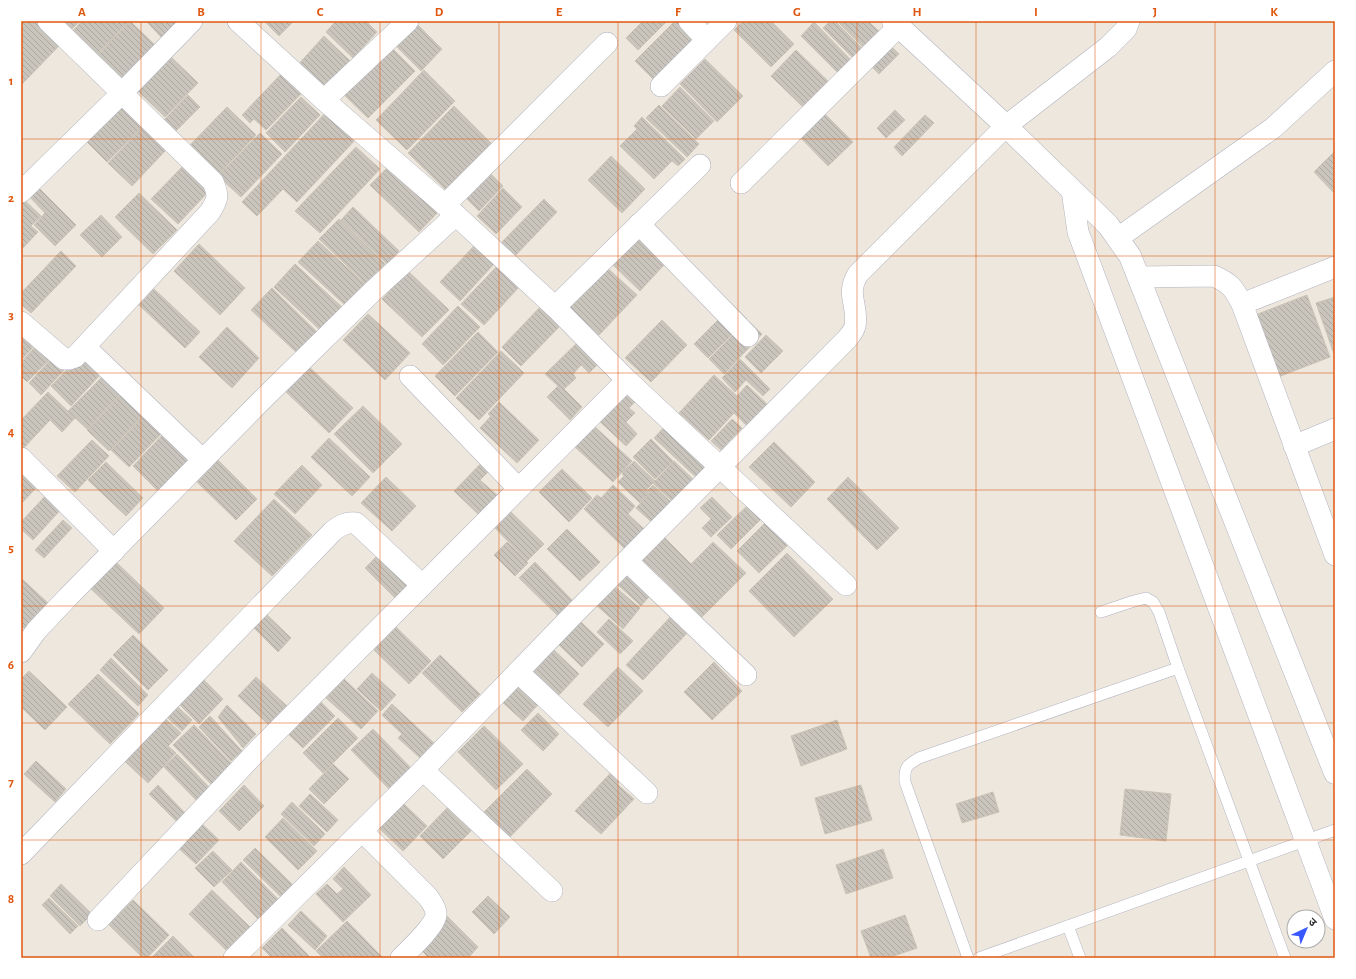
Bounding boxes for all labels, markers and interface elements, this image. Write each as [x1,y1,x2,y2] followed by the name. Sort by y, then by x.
[78,6,86,19] text: A
[197,6,205,19] text: B
[317,6,324,19] text: C
[435,6,444,19] text: D
[556,6,563,19] text: E
[675,6,682,19] text: F
[793,6,801,19] text: G
[912,6,922,19] text: H
[1034,6,1038,19] text: I
[1153,6,1157,19] text: J
[1270,6,1278,19] text: K
[9,75,13,88] text: 1
[8,192,14,205] text: 2
[8,309,14,322] text: 3
[8,426,15,439] text: 4
[8,542,14,555] text: 5
[8,659,14,672] text: 6
[8,776,14,789] text: 7
[8,893,14,906] text: 8
[1286,909,1326,949] north arrow
[1306,916,1319,929] text: उ

